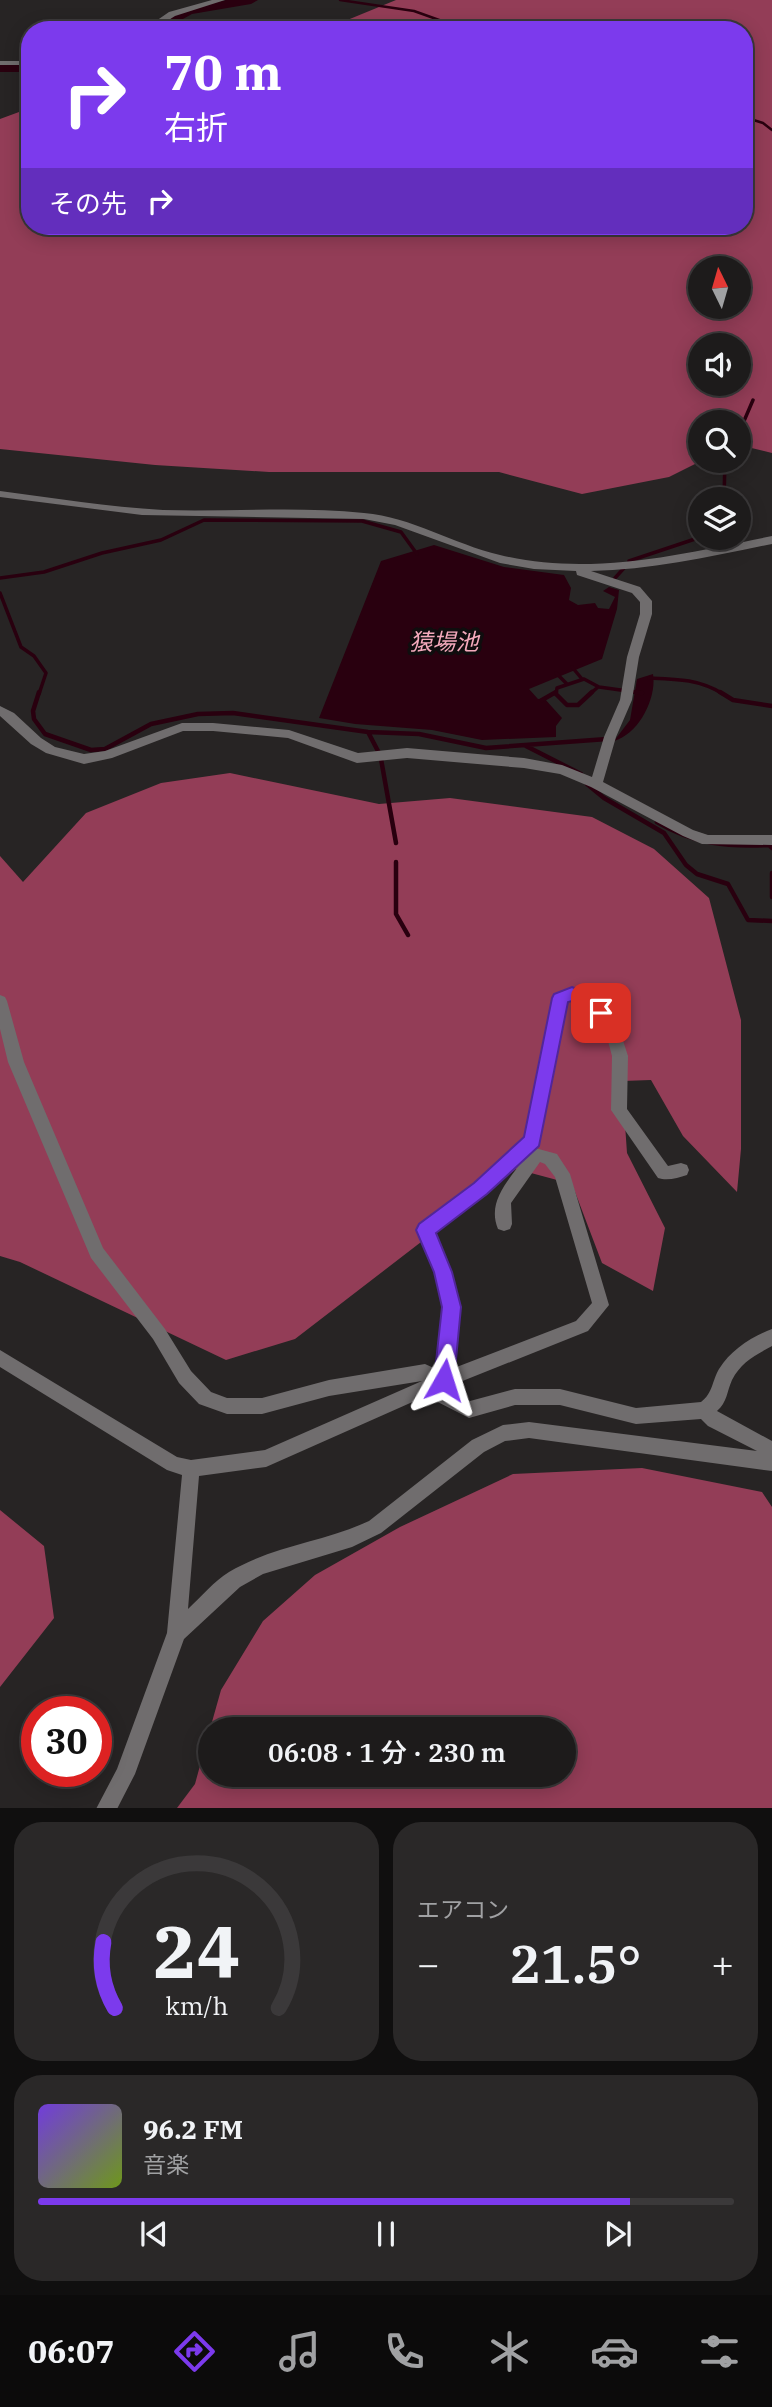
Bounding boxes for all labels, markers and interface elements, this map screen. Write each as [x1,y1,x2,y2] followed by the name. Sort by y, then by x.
[164,40,282,103] text: 70 m
[49,49,140,140] icon: right
[164,106,228,148] text: 右折
[141,182,179,220] icon: right
[49,186,127,220] text: その先
[688,256,751,318] north arrow
[688,256,751,550] map controls
[688,333,751,396] button: sound
[688,410,751,473] button: search
[688,487,751,550] button: layers
[410,626,481,656] water label: 猿場池
[571,983,631,1043] pin
[582,994,620,1032] icon: arrive
[407,1343,481,1417] position arrow
[21,1696,112,1787] speed limit sign: 30
[268,1735,506,1769] text: 06:08 · 1 分 · 230 m
[417,1894,509,1924] text: エアコン
[153,1903,240,1998] text: 24
[509,1930,642,1997] text: 21.5°
[417,1939,440,1988] text: −
[711,1939,734,1988] text: +
[165,1988,228,2021] text: km/h
[143,2112,243,2146] text: 96.2 FM
[143,2149,189,2179] text: 音楽
[135,2215,173,2253] icon: previous
[367,2215,405,2253] icon: pause
[599,2215,637,2253] icon: next
[170,2327,219,2376] icon: directions
[275,2327,324,2376] icon: music
[380,2327,429,2376] icon: phone
[485,2327,534,2376] icon: climate
[590,2327,639,2376] icon: car
[695,2327,744,2376] icon: filters
[28,2330,114,2372] text: 06:07

